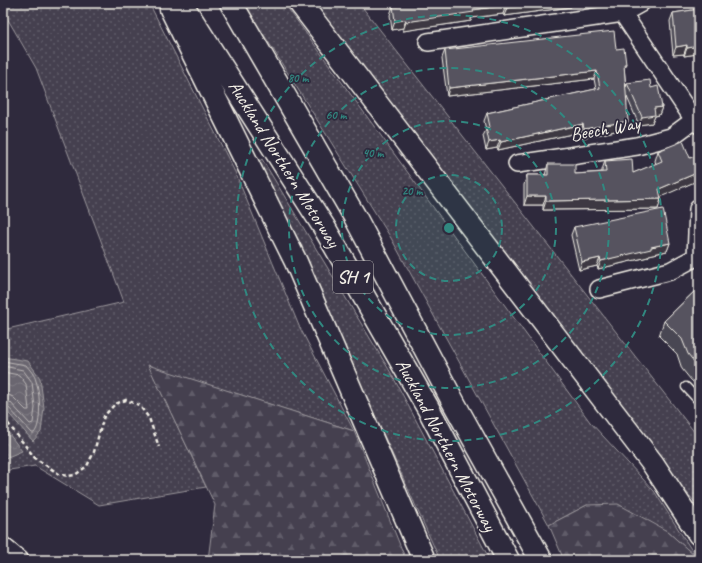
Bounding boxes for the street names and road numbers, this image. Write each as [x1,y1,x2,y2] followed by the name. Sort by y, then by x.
[223,76,346,253] street label: Auckland Northern Motorway
[568,111,643,147] street label: Beech Way
[333,261,373,293] road number: SH 1
[390,354,502,537] street label: Auckland Northern Motorway

